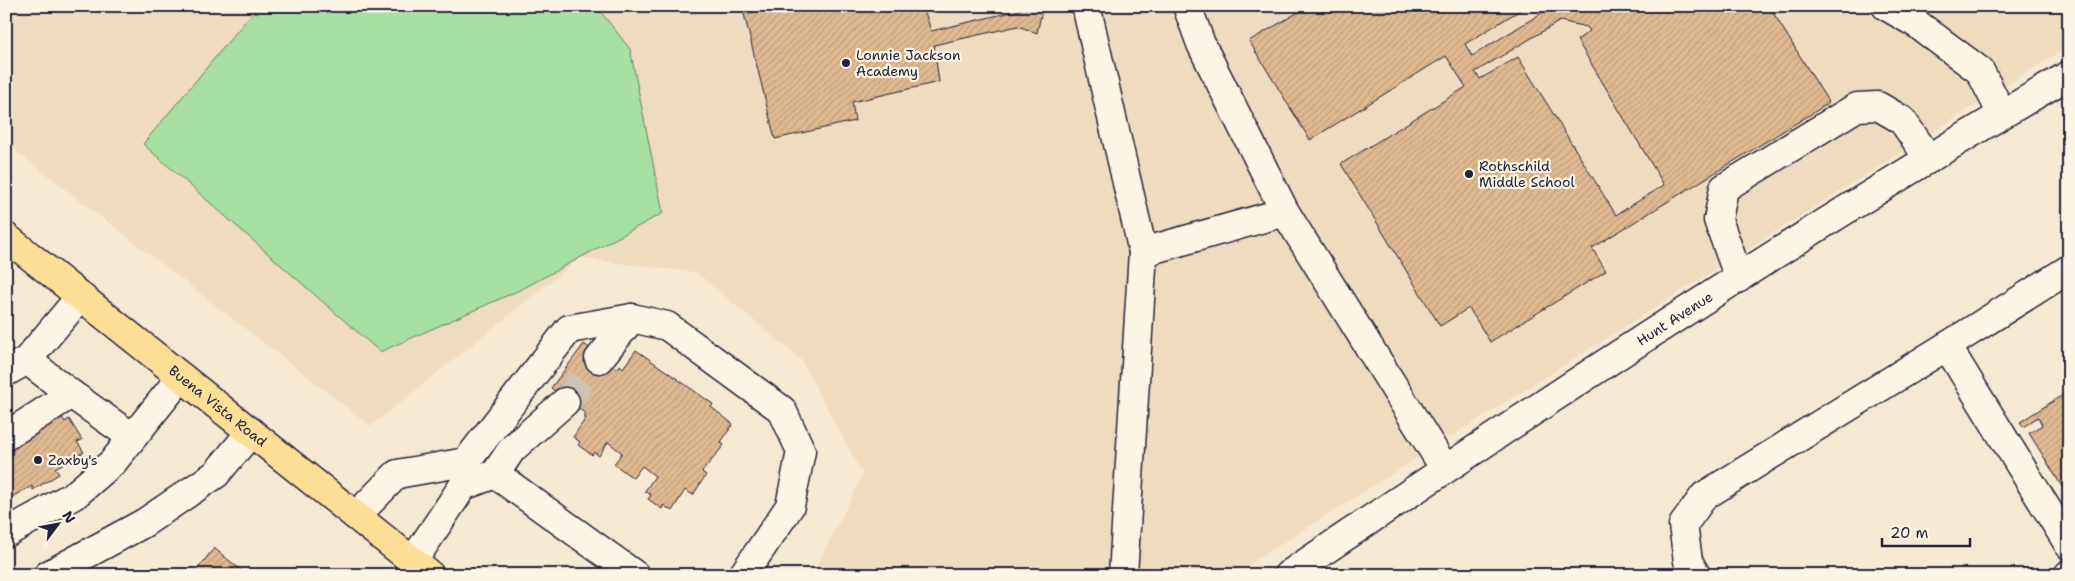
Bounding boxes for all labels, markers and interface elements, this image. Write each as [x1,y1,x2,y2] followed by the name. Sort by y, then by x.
[856,46,961,80] place label: Lonnie Jackson Academy
[840,57,852,69] marker: Lonnie Jackson Academy
[1479,157,1575,191] place label: Rothschild Middle School
[1463,168,1475,180] marker: Rothschild Middle School
[1633,287,1716,350] street label: Hunt Avenue
[165,361,271,451] street label: Buena Vista Road
[48,451,98,469] place label: Zaxby's
[32,454,44,466] marker: Zaxby's
[32,498,82,548] north arrow
[58,508,80,527] text: N
[1882,516,1970,548] scale bar
[1890,523,1929,543] text: 20 m

